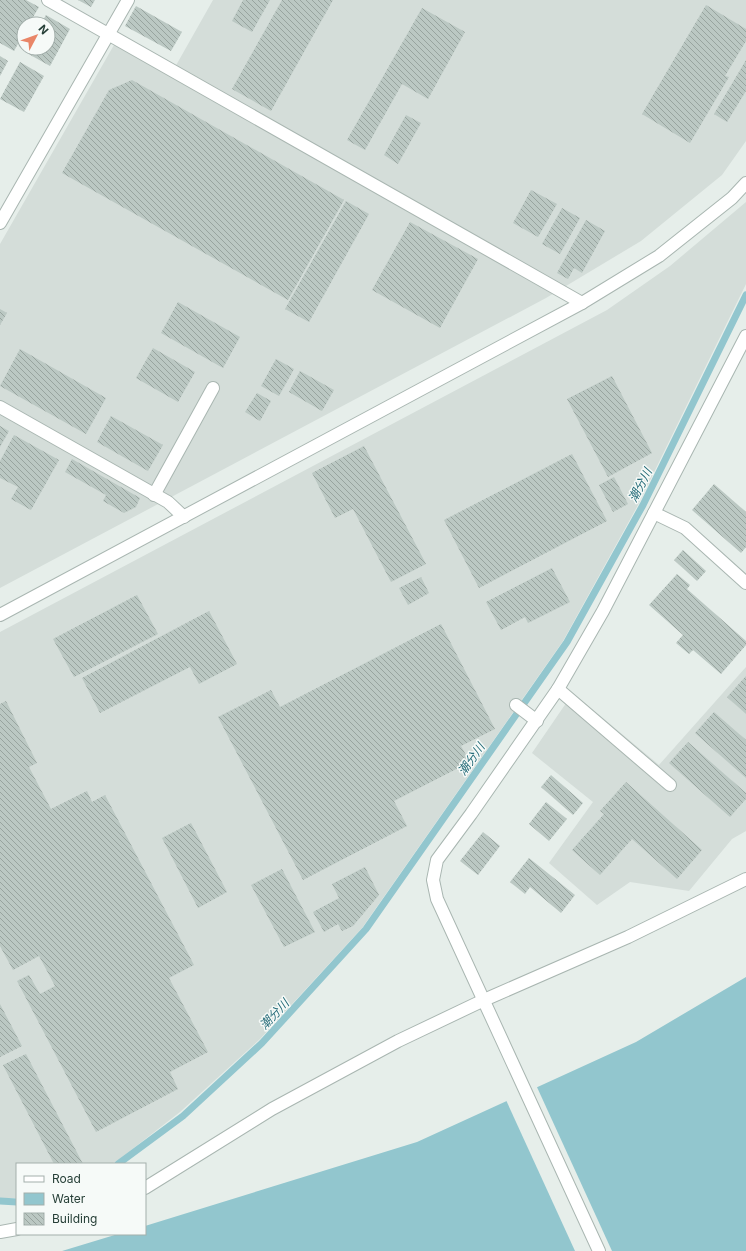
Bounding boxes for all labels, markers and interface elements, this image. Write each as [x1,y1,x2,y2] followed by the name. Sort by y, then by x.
[16,16,56,56] north arrow
[36,22,52,37] text: N
[625,464,656,504] water label: 潮分川
[455,738,489,778] water label: 潮分川
[256,994,293,1032] water label: 潮分川
[16,1163,146,1235] legend
[52,1171,81,1186] text: Road
[52,1191,86,1206] text: Water
[52,1211,97,1226] text: Building

